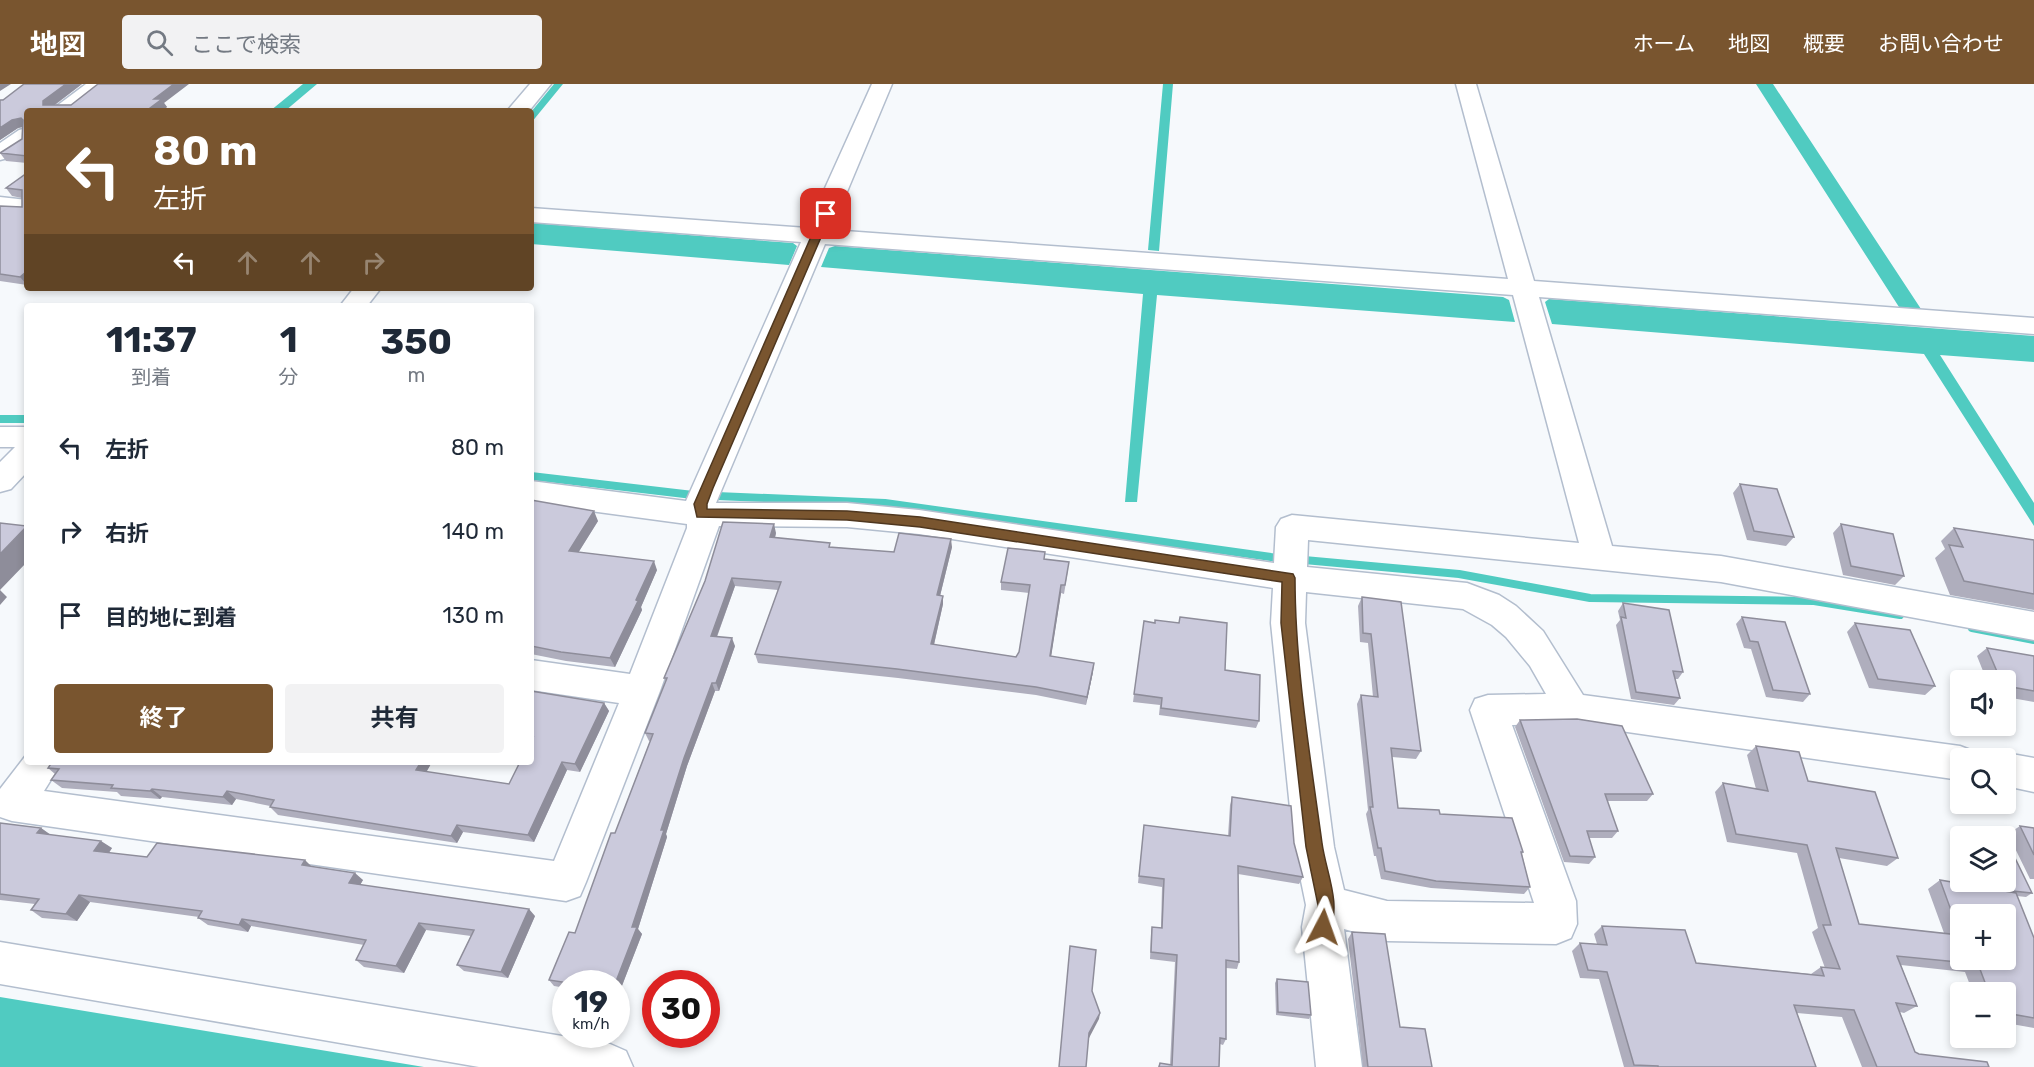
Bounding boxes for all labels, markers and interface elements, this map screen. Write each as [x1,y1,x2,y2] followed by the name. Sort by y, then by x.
[122,15,542,69] search box
[143,26,176,59] icon: search
[30,28,86,61] text: 地図
[191,31,301,58] text: ここで検索
[1633,31,1695,56] text: ホーム
[1728,31,1770,56] text: 地図
[1803,31,1845,56] text: 概要
[1878,31,2004,56] text: お問い合わせ
[153,126,257,176] text: 80 m
[54,132,132,210] icon: left
[153,183,207,215] text: 左折
[800,188,851,239] pin
[809,197,842,230] icon: arrive
[168,246,201,279] icon: left
[231,246,264,279] icon: ahead
[294,246,327,279] icon: ahead
[357,246,390,279] icon: right
[106,318,197,361] text: 11:37
[280,318,298,361] text: 1
[381,320,452,363] text: 350
[407,363,425,387] text: m
[131,365,171,389] text: 到着
[279,365,299,389] text: 分
[54,431,87,464] icon: left
[451,434,504,461] text: 80 m
[105,436,149,463] text: 左折
[54,515,87,548] icon: right
[442,518,504,545] text: 140 m
[105,520,149,547] text: 右折
[54,599,87,632] icon: arrive
[442,602,504,629] text: 130 m
[105,604,237,631] text: 目的地に到着
[1950,670,2016,1048] map controls
[1950,670,2016,736] button: sound
[54,684,273,753] button: 終了
[285,684,504,753] button: 共有
[1950,748,2016,814] button: search
[1950,826,2016,892] button: layers
[1291,895,1355,959] position arrow
[1950,904,2016,970] button: +
[642,970,720,1048] speed limit sign: 30
[1950,982,2016,1048] button: −
[574,984,608,1020] text: 19
[572,1015,610,1033] text: km/h

